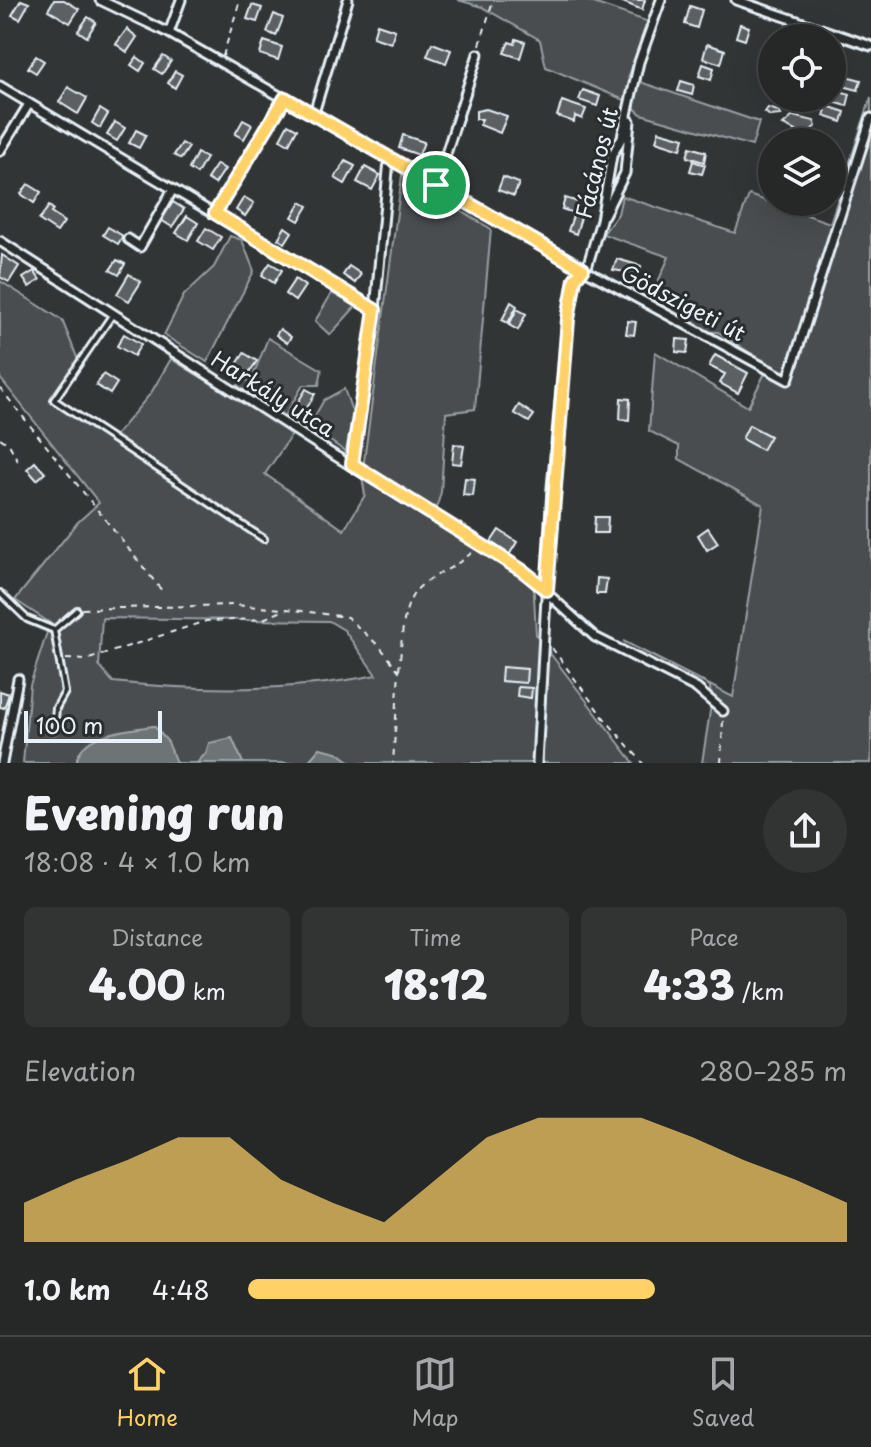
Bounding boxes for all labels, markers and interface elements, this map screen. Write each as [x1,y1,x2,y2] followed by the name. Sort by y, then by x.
[758,24,846,216] map controls
[758,24,846,112] button: locate
[566,104,625,222] street label: Fácános út
[758,128,846,216] button: layers
[402,151,470,219] pin
[414,163,458,207] icon: arrive
[615,255,752,348] street label: Gödszigeti út
[205,342,342,444] street label: Harkály utca
[24,707,162,743] scale bar
[36,708,103,741] text: 100 m
[24,779,285,845] text: Evening run
[763,789,847,873] button: share
[24,842,251,881] text: 18:08 · 4 × 1.0 km
[111,920,203,953] text: Distance
[409,920,461,953] text: Time
[689,920,739,953] text: Pace
[88,953,186,1014] text: 4.00
[384,953,487,1014] text: 18:12
[643,953,735,1014] text: 4:33
[186,974,226,1007] text: km
[735,974,784,1007] text: /km
[24,1051,136,1090] text: Elevation
[699,1051,847,1090] text: 280–285 m
[24,1270,111,1309] text: 1.0 km
[152,1270,210,1309] text: 4:48
[117,1352,178,1433] tab: Home
[411,1352,458,1433] tab: Map
[692,1352,754,1433] tab: Saved

